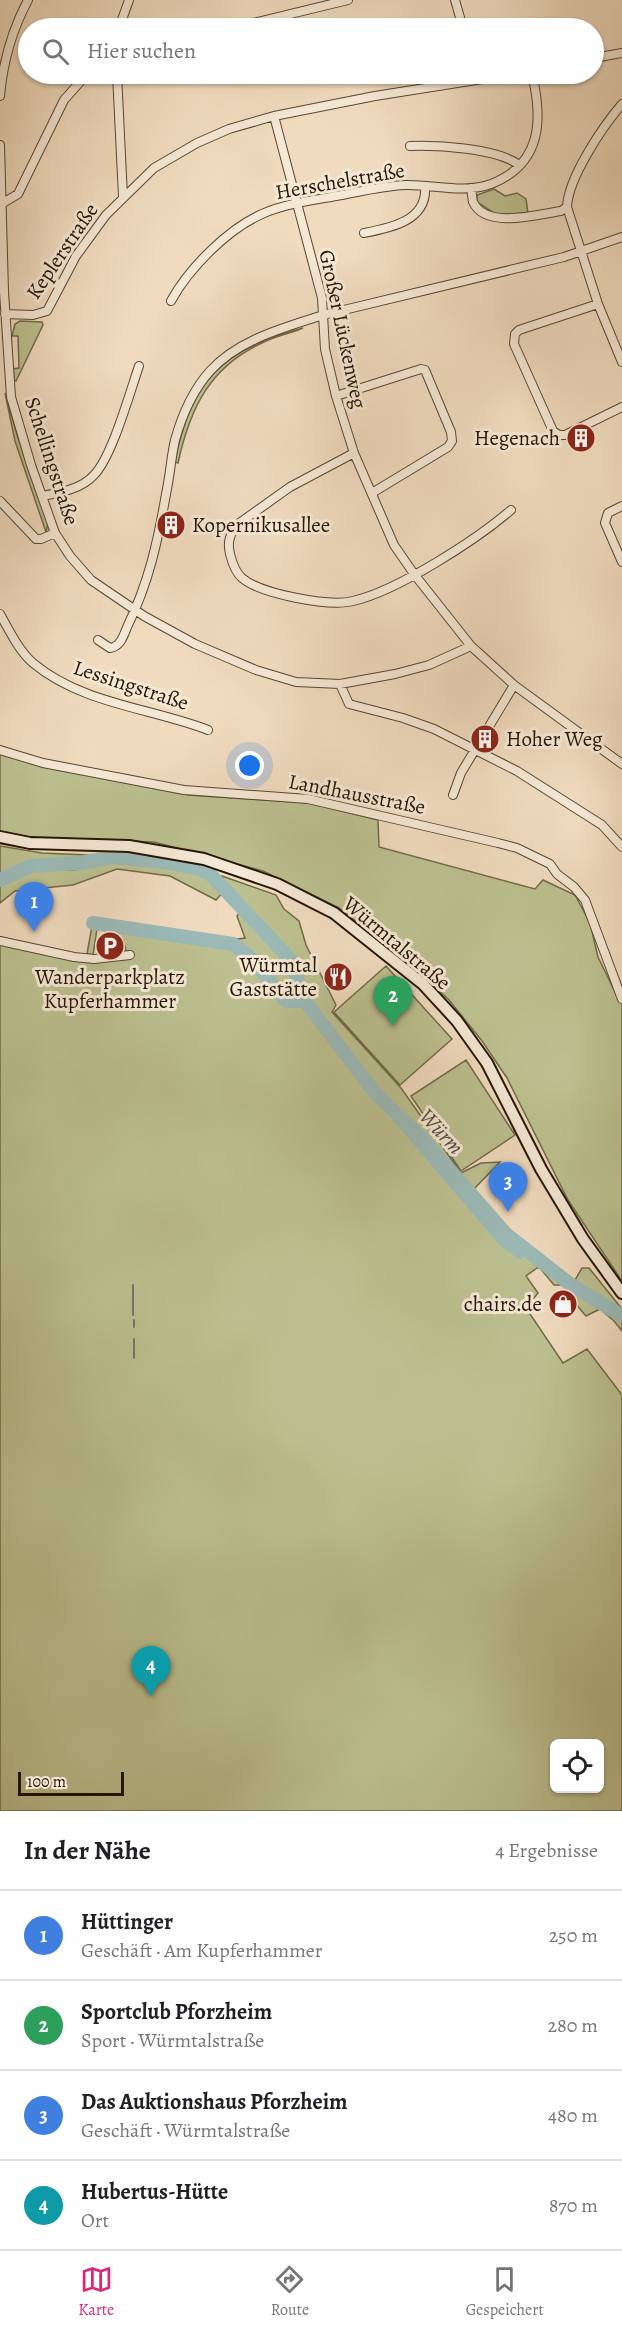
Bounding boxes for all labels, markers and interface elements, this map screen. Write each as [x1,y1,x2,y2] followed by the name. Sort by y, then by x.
[18,18,604,84] search box
[39,35,72,68] icon: search
[87,36,196,66] text: Hier suchen
[273,156,407,206] street label: Herschelstraße
[20,197,104,305] street label: Keplerstraße
[313,247,374,411] street label: Großer Lückenweg
[18,393,86,529] street label: Schellingstraße
[565,422,597,454] building icon: Hegenach
[474,424,560,452] place label: Hegenach
[155,509,187,541] building icon: Kopernikusallee
[192,511,330,539] place label: Kopernikusallee
[70,653,192,717] street label: Lessingstraße
[469,723,501,755] building icon: Hoher Weg
[506,725,603,753] place label: Hoher Weg
[235,751,264,780] your location
[286,767,428,821] street label: Landhausstraße
[15,882,54,932] pin: 1
[337,889,457,996] street label: Würmtalstraße
[94,930,126,962] parking icon: Wanderparkplatz Kupferhammer
[230,951,317,1003] place label: Würmtal Gaststätte
[322,961,354,993] restaurant icon: Würmtal Gaststätte
[34,963,185,1015] place label: Wanderparkplatz Kupferhammer
[374,976,412,1026] pin: 2
[412,1102,470,1161] water label: Würm
[488,1162,528,1212] pin: 3
[547,1288,579,1320] shop icon: chairs.de
[464,1290,542,1318] place label: chairs.de
[132,1646,170,1696] pin: 4
[550,1739,604,1793] map controls
[550,1739,604,1793] button: locate
[18,1769,124,1796] scale bar
[27,1771,66,1793] text: 100 m
[24,1833,151,1868] text: In der Nähe
[495,1837,598,1864] text: 4 Ergebnisse
[81,1907,173,1937] text: Hüttinger
[40,1922,47,1949] text: 1
[549,1922,598,1949] text: 250 m
[81,1937,322,1964] text: Geschäft · Am Kupferhammer
[81,1997,272,2027] text: Sportclub Pforzheim
[39,2012,48,2039] text: 2
[548,2012,598,2039] text: 280 m
[81,2027,264,2054] text: Sport · Würmtalstraße
[81,2087,348,2117] text: Das Auktionshaus Pforzheim
[39,2102,48,2129] text: 3
[548,2102,598,2129] text: 480 m
[81,2117,290,2144] text: Geschäft · Würmtalstraße
[81,2177,228,2207] text: Hubertus-Hütte
[39,2192,48,2219] text: 4
[549,2192,598,2219] text: 870 m
[81,2207,109,2234] text: Ort
[78,2263,114,2321] tab: Karte
[271,2263,309,2321] tab: Route
[466,2263,544,2321] tab: Gespeichert

